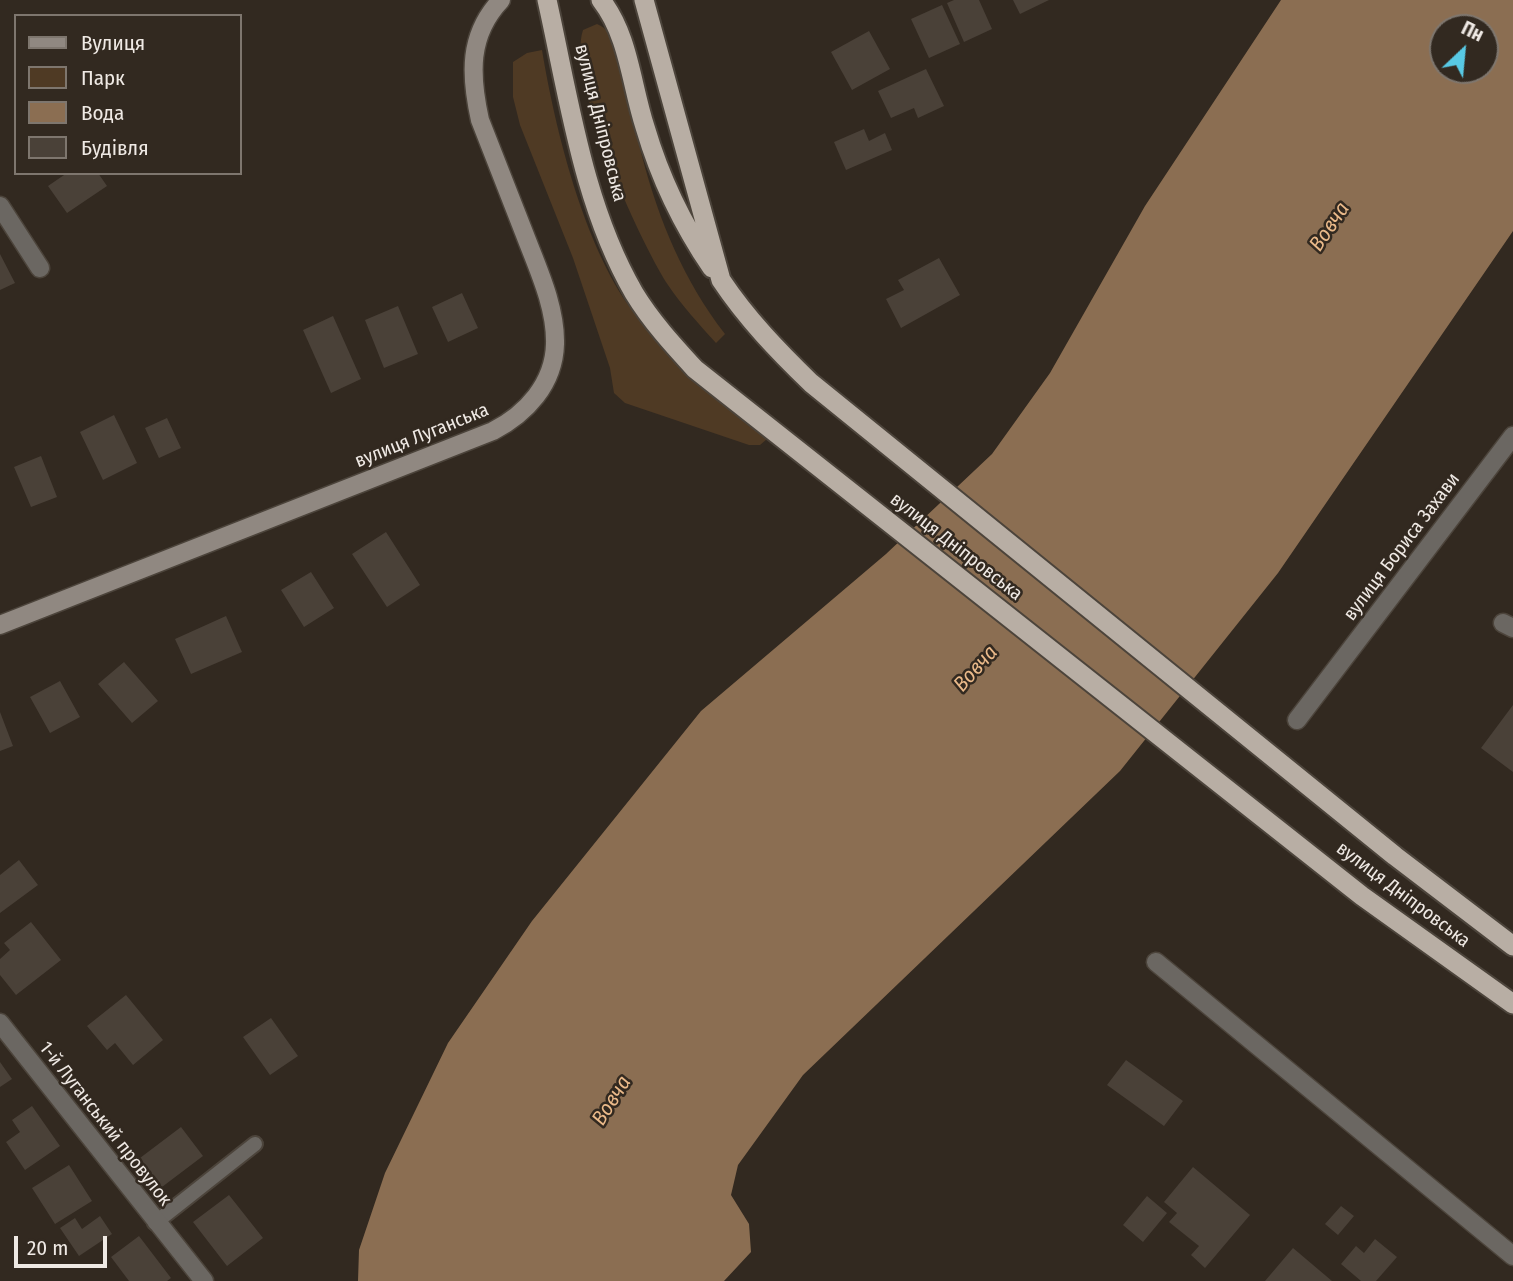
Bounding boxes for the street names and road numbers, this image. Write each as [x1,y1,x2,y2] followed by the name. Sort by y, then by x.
[569,42,631,204] street label: вулиця Дніпровська
[352,399,492,473] street label: вулиця Луганська
[1339,469,1465,625] street label: вулиця Бориса Захави
[885,488,1027,606] street label: вулиця Дніпровська
[1332,837,1474,953] street label: вулиця Дніпровська
[34,1037,176,1211] street label: 1-й Луганський провулок

